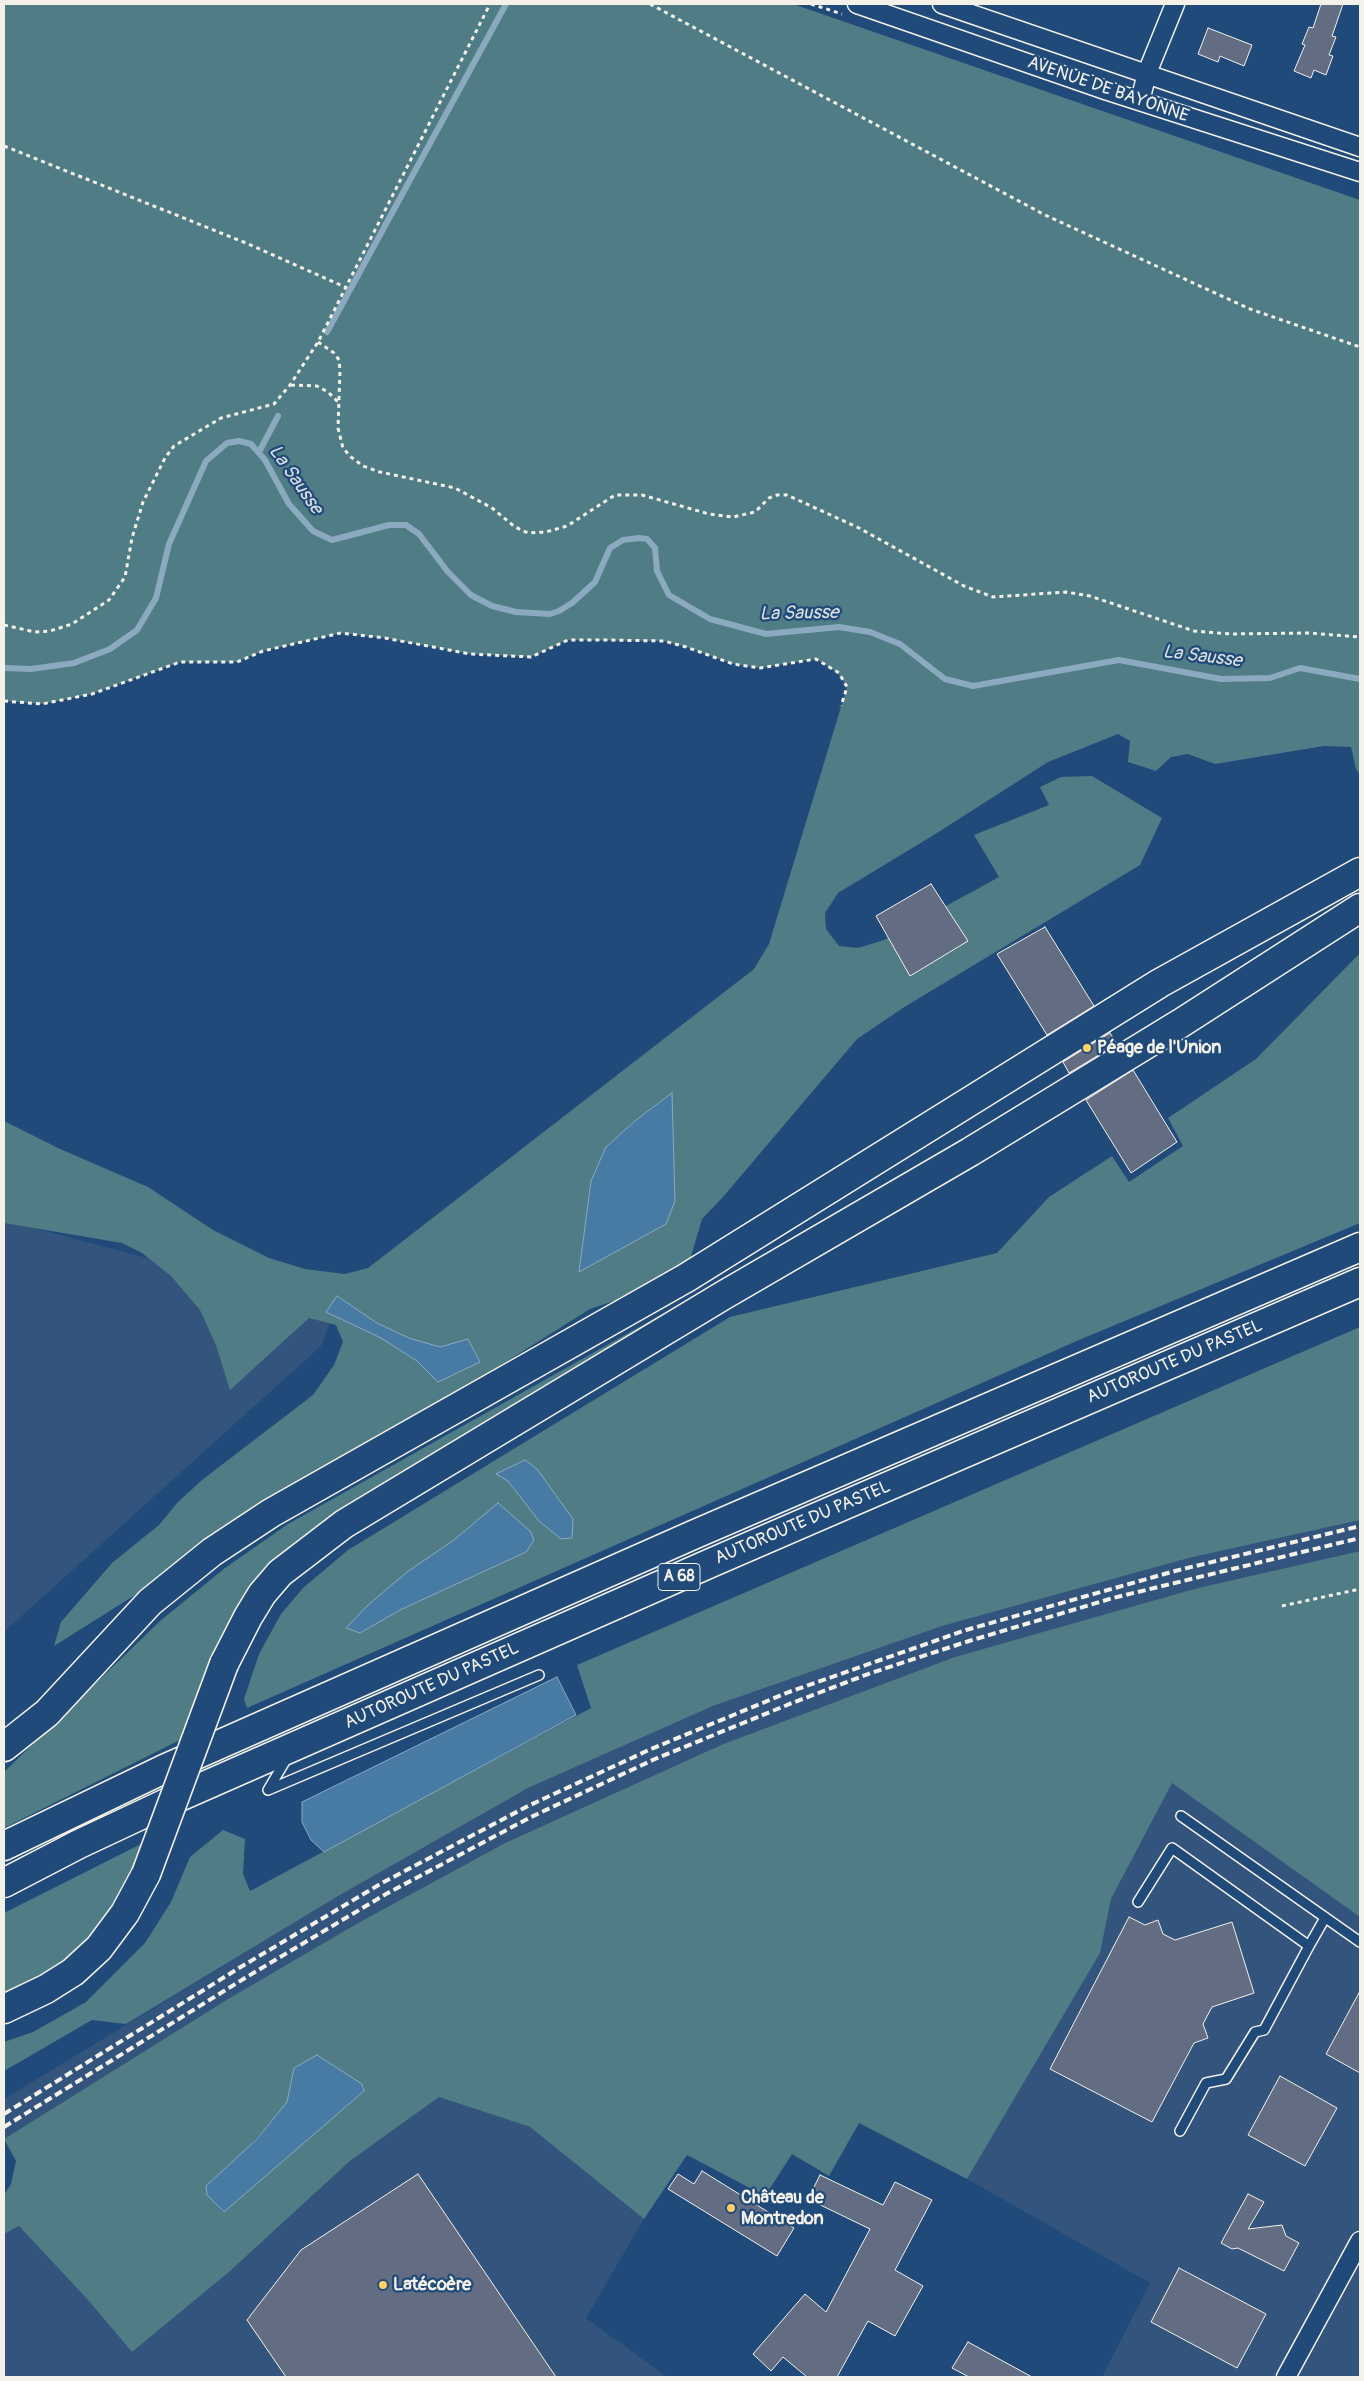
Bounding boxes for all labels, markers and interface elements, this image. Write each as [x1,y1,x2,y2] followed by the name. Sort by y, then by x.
[1024,52,1192,128] street label: AVENUE DE BAYONNE
[263,441,327,519] water label: La Sausse
[759,602,839,626] water label: La Sausse
[1161,641,1243,673] water label: La Sausse
[1097,1037,1221,1059] place label: Péage de l'Union
[1081,1042,1093,1054] marker: Péage de l'Union
[1084,1315,1266,1409] street label: AUTOROUTE DU PASTEL
[712,1476,894,1570] street label: AUTOROUTE DU PASTEL
[658,1564,700,1590] road number: A 68
[341,1638,523,1734] street label: AUTOROUTE DU PASTEL
[741,2187,824,2230] place label: Château de Montredon
[725,2202,737,2214] marker: Château de Montredon
[393,2274,471,2296] place label: Latécoère
[377,2279,389,2291] marker: Latécoère

